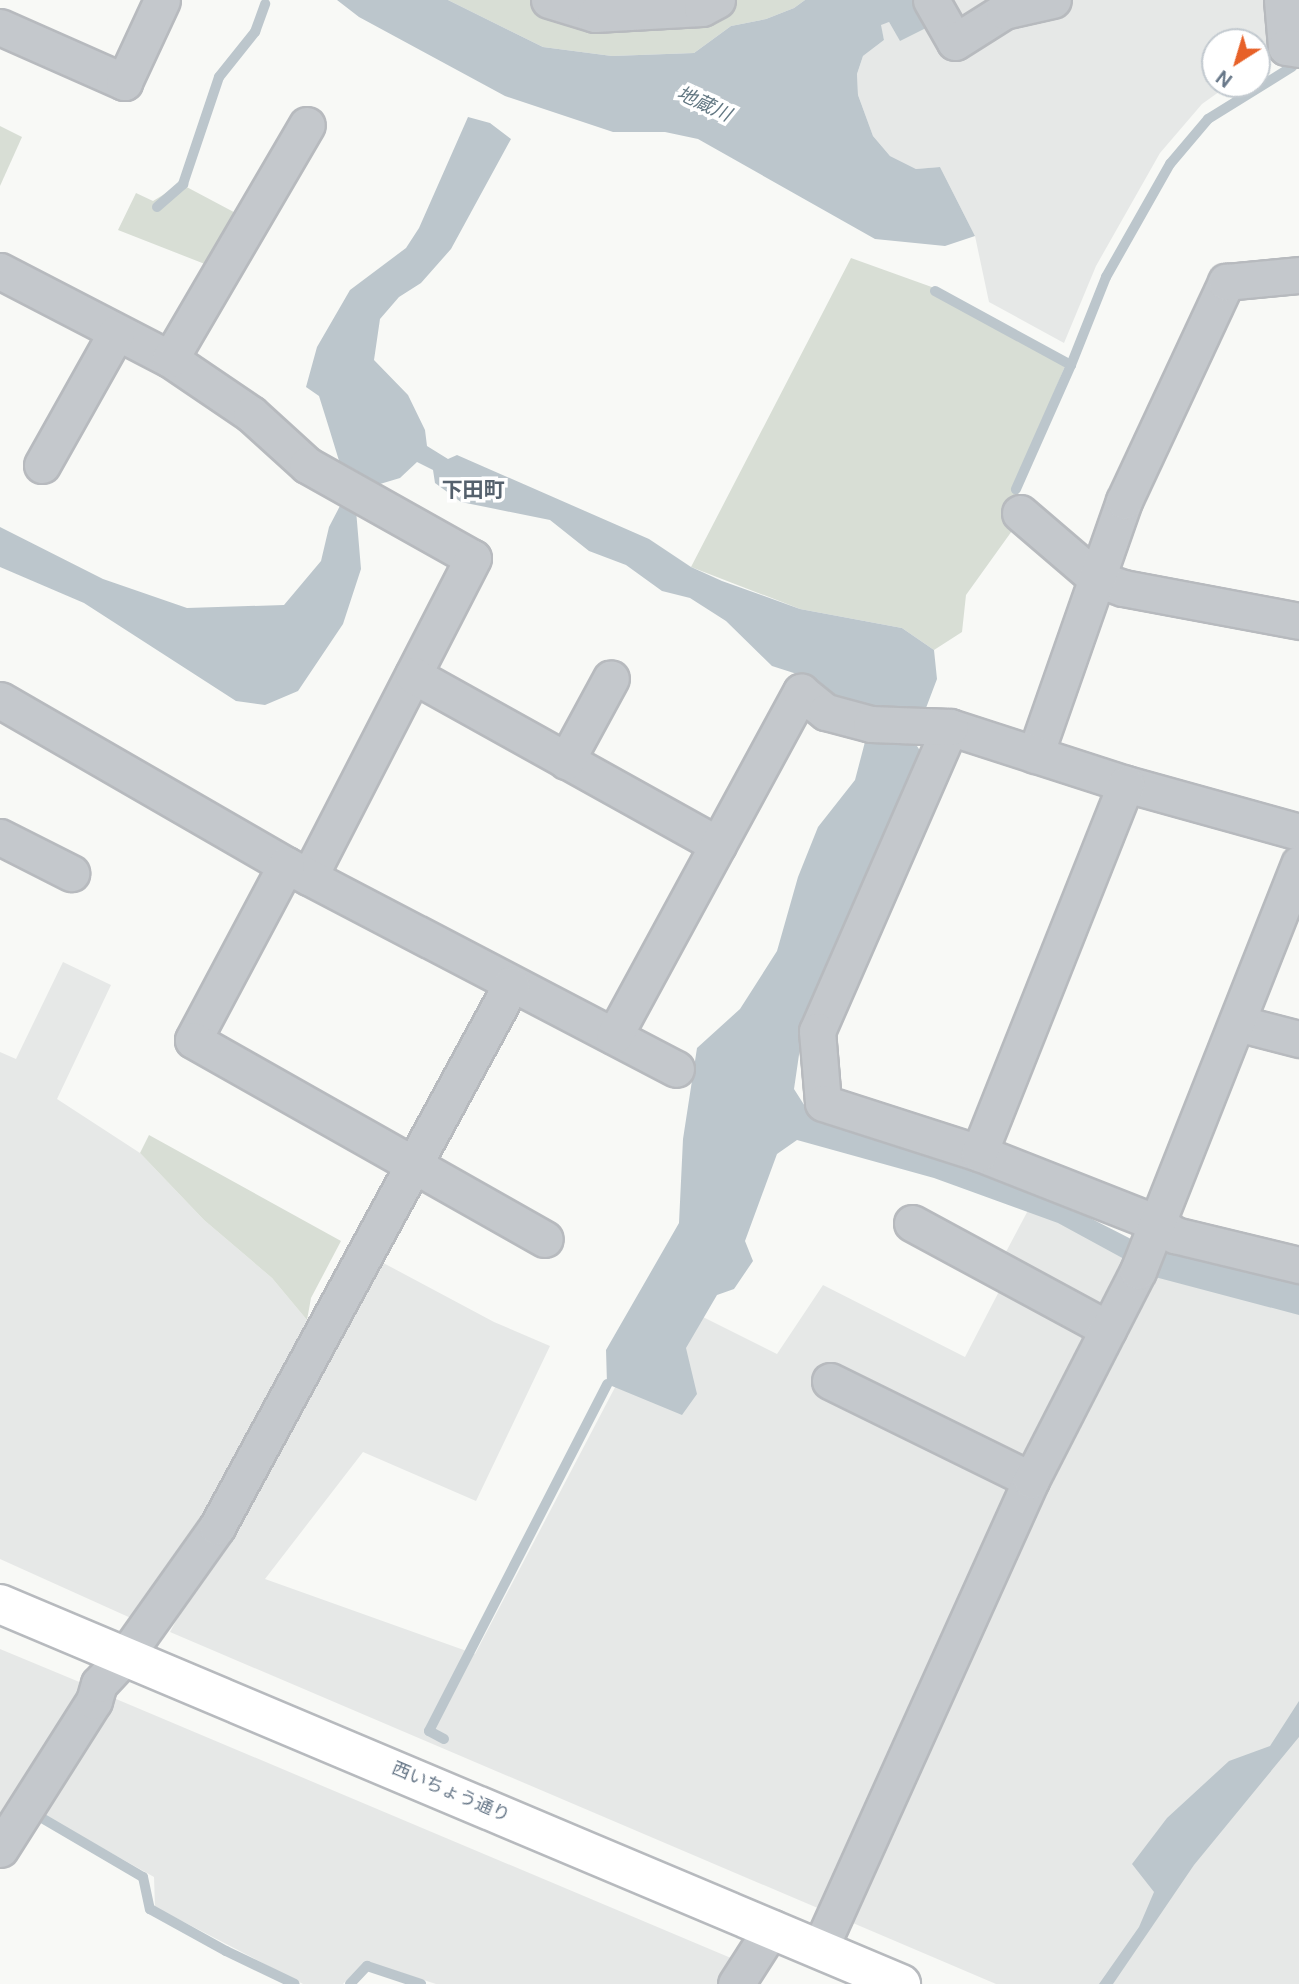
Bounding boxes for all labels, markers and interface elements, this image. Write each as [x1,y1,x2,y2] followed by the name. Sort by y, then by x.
[1201,28,1271,98] north arrow
[1211,64,1237,93] text: N
[673,82,735,126] water label: 地蔵川
[442,477,504,503] district label: 下田町
[389,1757,513,1827] street label: 西いちょう通り

